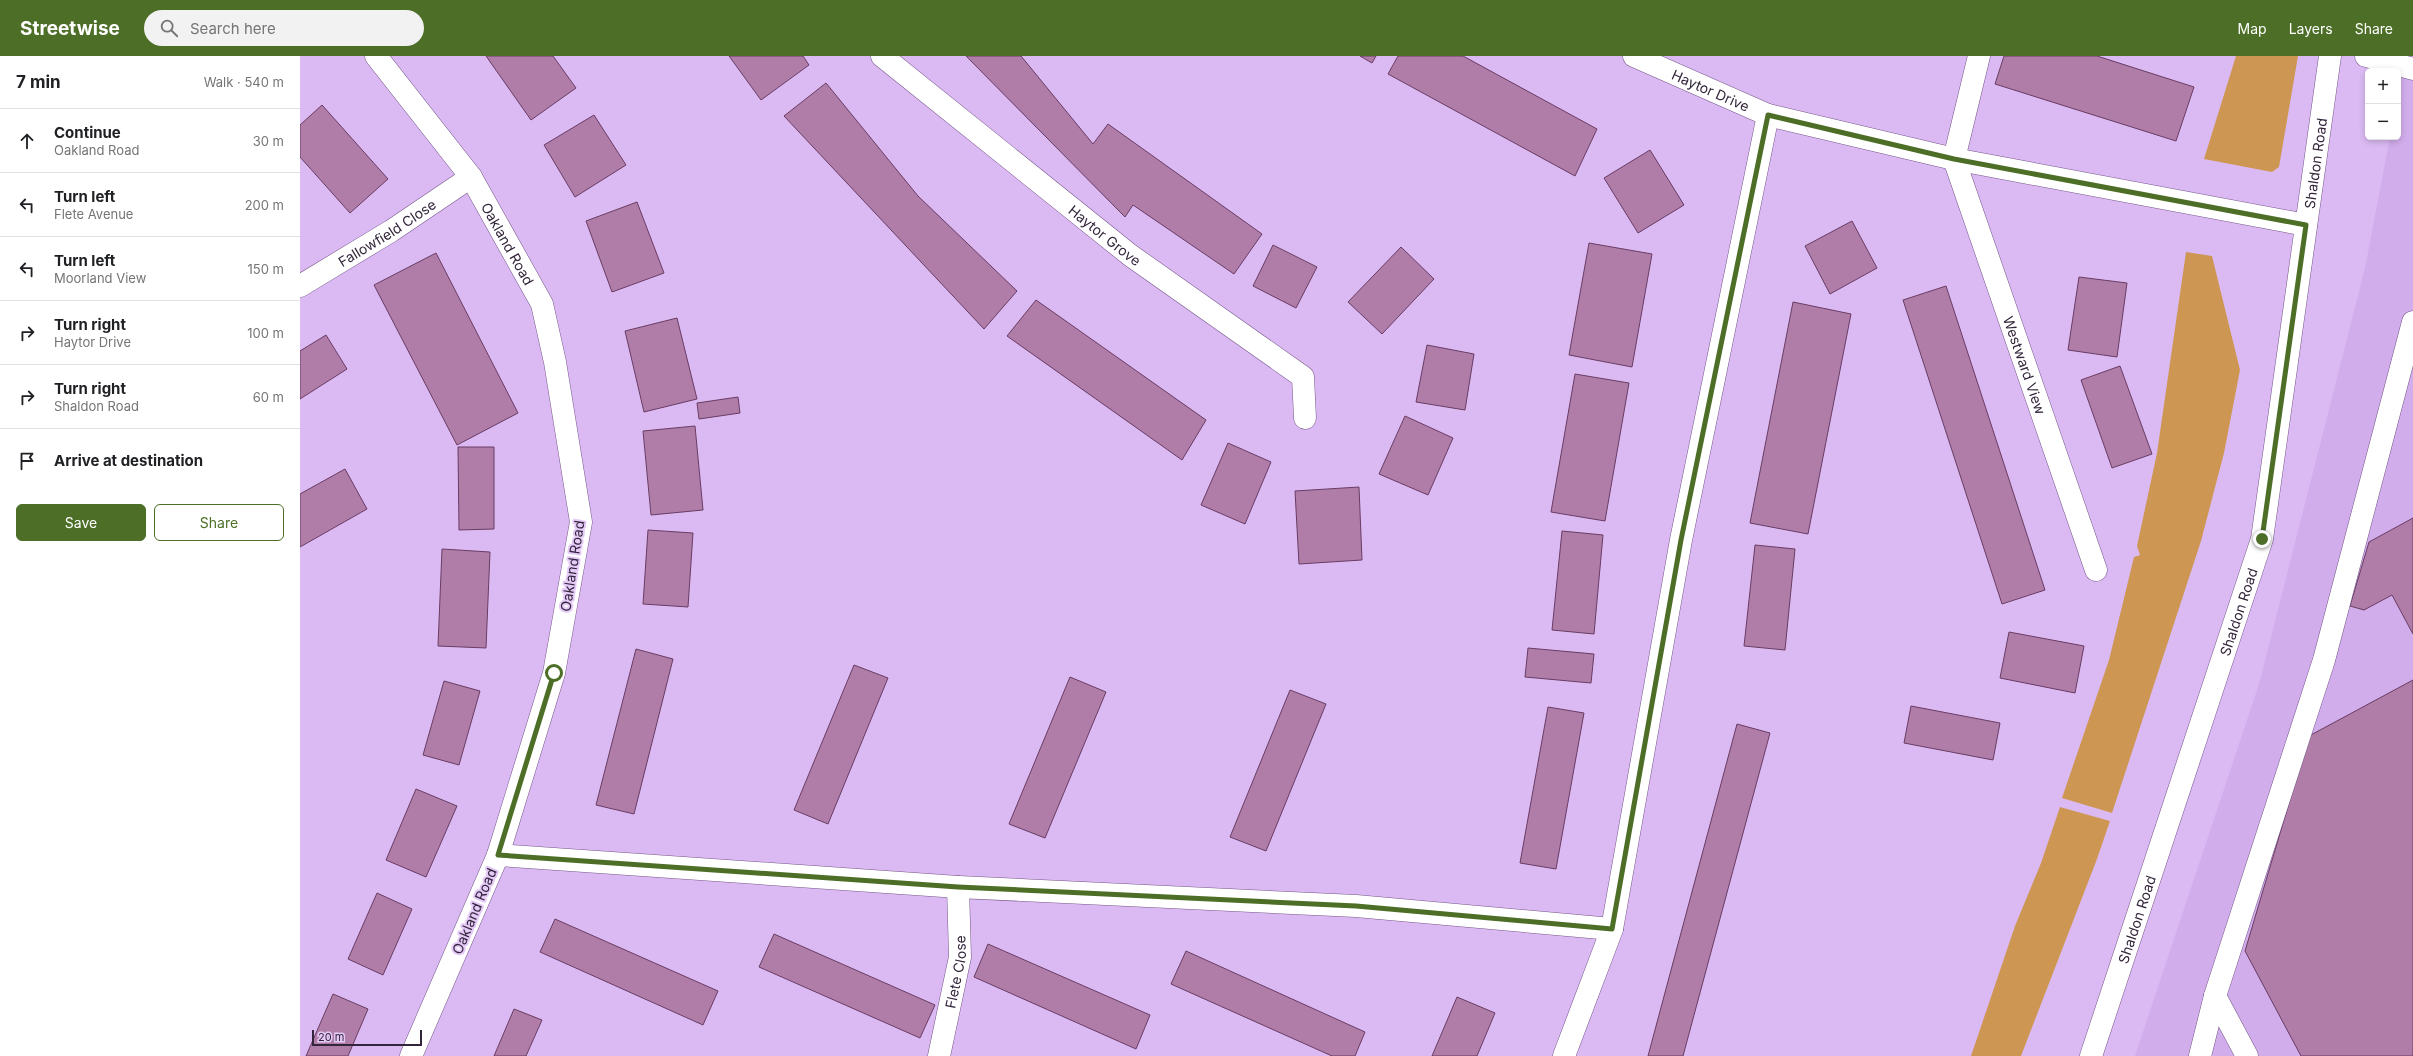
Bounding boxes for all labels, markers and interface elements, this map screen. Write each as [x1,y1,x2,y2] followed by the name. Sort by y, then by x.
[144,10,424,46] search box
[20,17,120,40] text: Streetwise
[158,17,180,39] icon: search
[190,19,276,38] text: Search here
[2238,20,2267,37] text: Map
[2289,20,2333,37] text: Layers
[2355,20,2393,37] text: Share
[1669,65,1752,114] street label: Haytor Drive
[2365,68,2401,140] map controls
[2365,68,2401,104] button: +
[16,72,61,92] text: 7 min
[204,74,284,90] text: Walk · 540 m
[2365,104,2401,140] button: −
[2300,117,2330,210] street label: Shaldon Road
[54,123,121,142] text: Continue
[16,130,38,152] icon: ahead
[253,133,284,149] text: 30 m
[54,142,139,158] text: Oakland Road
[54,187,115,206] text: Turn left
[16,194,38,216] icon: left
[335,195,439,270] street label: Fallowfield Close
[245,197,284,213] text: 200 m
[478,199,538,288] street label: Oakland Road
[1066,201,1145,269] street label: Haytor Grove
[54,206,133,222] text: Flete Avenue
[54,251,115,270] text: Turn left
[16,258,38,280] icon: left
[248,261,284,277] text: 150 m
[54,270,146,286] text: Moorland View
[2000,314,2050,416] street label: Westward View
[54,315,126,334] text: Turn right
[16,322,38,344] icon: right
[247,325,284,341] text: 100 m
[54,334,131,350] text: Haytor Drive
[54,379,126,398] text: Turn right
[16,386,38,408] icon: right
[253,389,284,405] text: 60 m
[54,398,139,414] text: Shaldon Road
[16,450,38,472] icon: arrive
[54,451,203,470] text: Arrive at destination
[16,504,146,541] button: Save
[154,504,284,541] button: Share
[556,519,588,613] street label: Oakland Road
[2253,530,2271,548] route end
[2216,566,2260,658] street label: Shaldon Road
[545,664,563,682] route start
[448,865,500,957] street label: Oakland Road
[2114,873,2159,965] street label: Shaldon Road
[941,935,969,1010] street label: Flete Close
[312,1028,422,1047] scale bar
[318,1030,344,1044] text: 20 m

